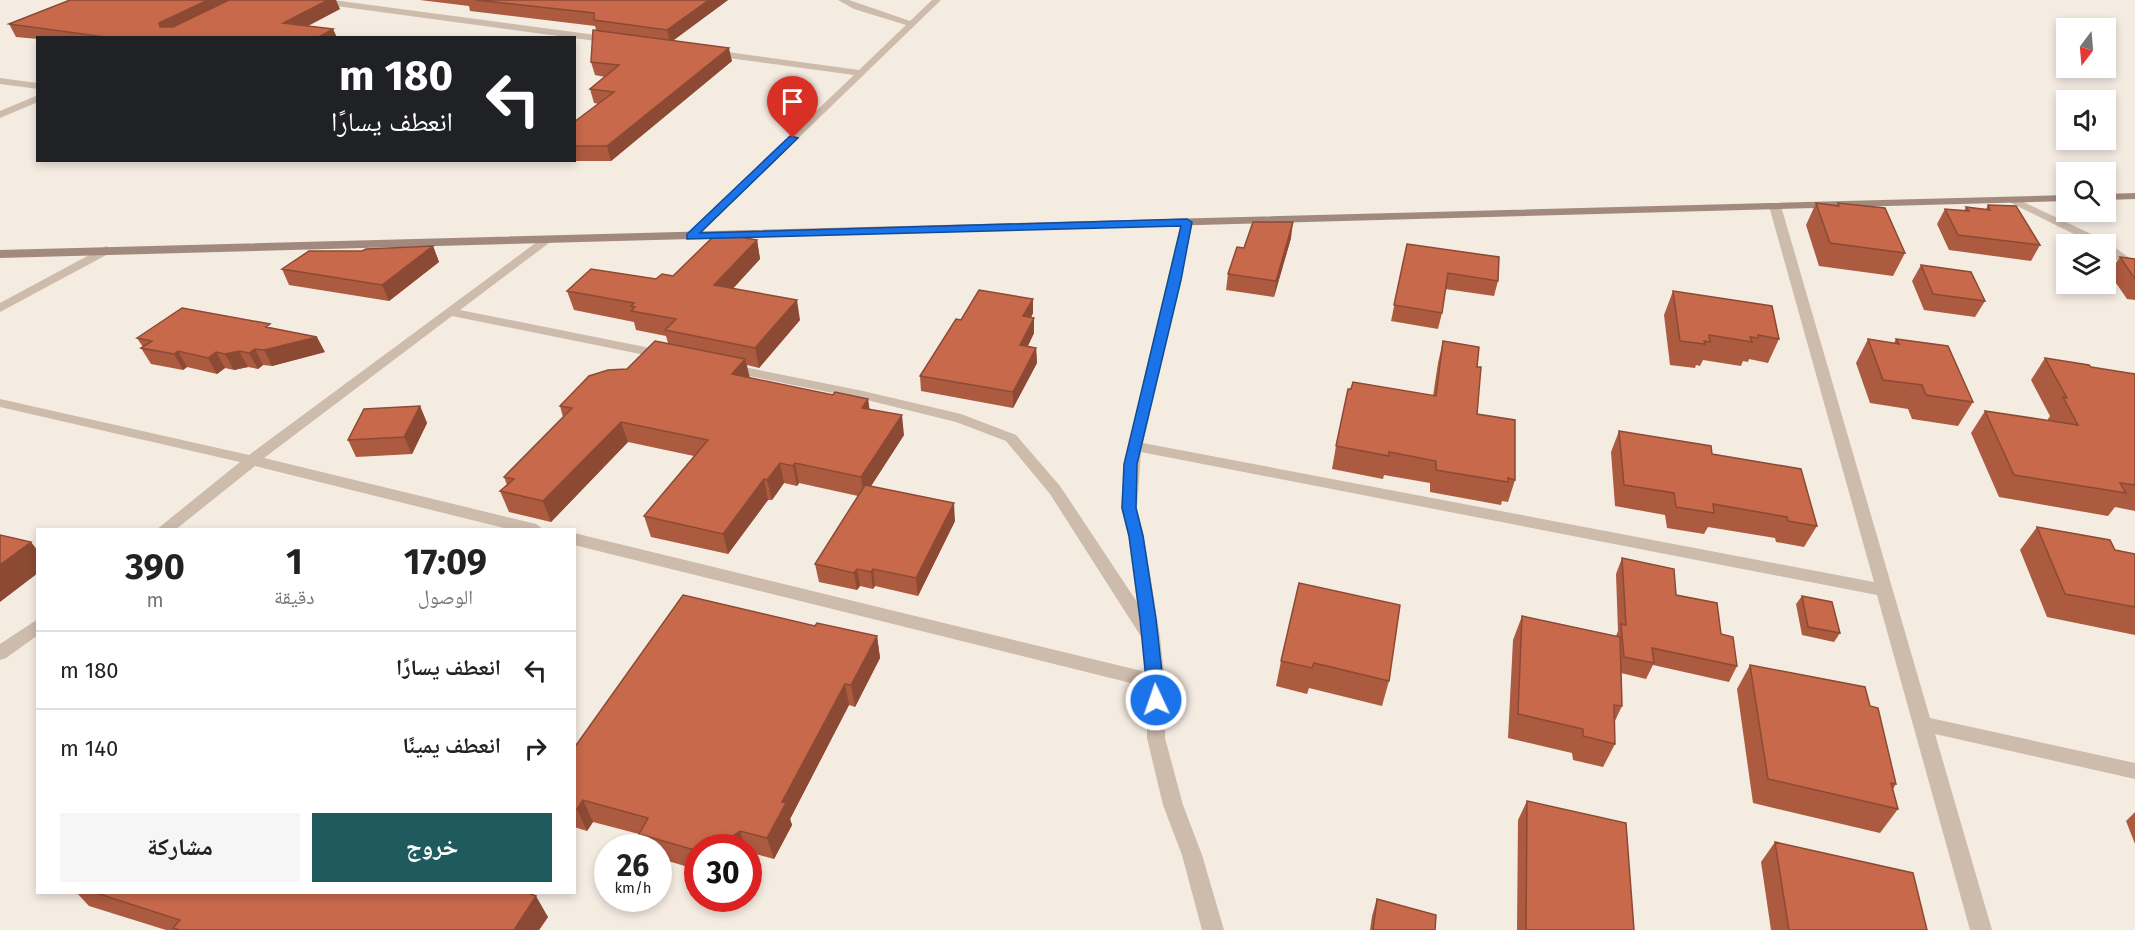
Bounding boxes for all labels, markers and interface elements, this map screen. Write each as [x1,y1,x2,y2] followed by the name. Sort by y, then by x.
[2056,18,2116,78] north arrow
[2056,18,2116,294] map controls
[339,51,453,101] text: 180 m
[474,60,552,138] icon: left
[767,76,818,138] pin
[776,85,809,118] icon: arrive
[2056,90,2116,150] button: sound
[331,106,453,138] text: انعطف يسارًا
[2056,162,2116,222] button: search
[2056,234,2116,294] button: layers
[286,540,303,584] text: 1
[404,540,487,584] text: 17:09
[125,545,185,589] text: 390
[274,585,315,609] text: دقيقة
[418,585,473,609] text: الوصول
[146,588,164,612] text: m
[396,654,501,681] text: انعطف يسارًا
[519,654,552,687] icon: left
[60,657,119,684] text: 180 m
[1124,668,1188,732] position arrow
[402,732,501,759] text: انعطف يمينًا
[519,732,552,765] icon: right
[60,735,118,762] text: 140 m
[60,813,300,882] button: مشاركة
[312,813,552,882] button: خروج
[684,834,762,912] speed limit sign: 30
[617,848,649,884] text: 26
[614,879,652,897] text: km/h

